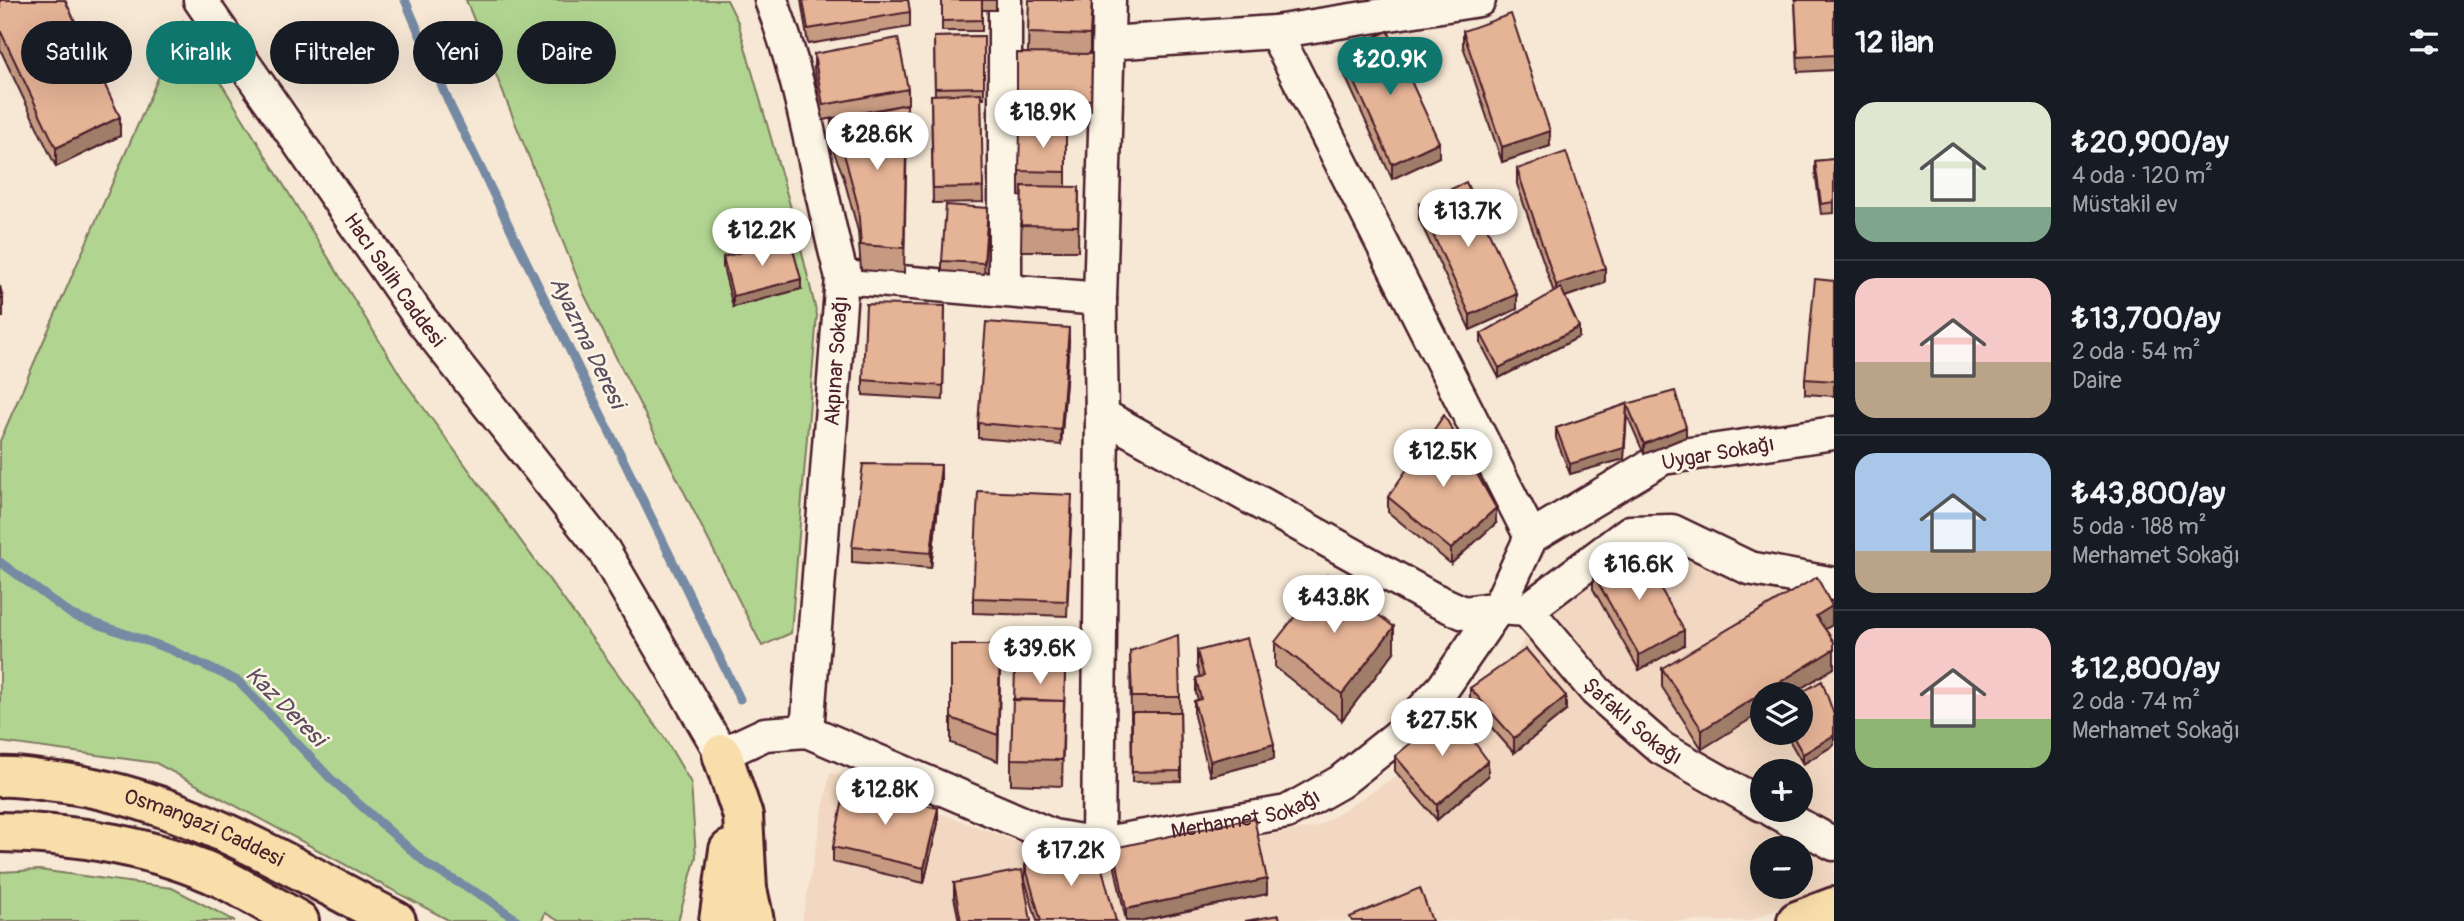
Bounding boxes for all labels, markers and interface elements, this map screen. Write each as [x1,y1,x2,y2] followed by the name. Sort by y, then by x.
[21,21,132,84] chip: Satılık
[146,21,256,84] chip: Kiralık
[270,21,399,84] chip: Filtreler
[413,21,503,84] chip: Yeni
[517,21,616,84] chip: Daire
[2405,23,2443,61] icon: filters
[1855,24,1934,61] text: 12 ilan
[1333,38,1447,97] pin: ₺20.9K
[1353,45,1427,74] text: ₺20.9K
[986,90,1100,150] pin: ₺18.9K
[1010,98,1076,127] text: ₺18.9K
[820,113,934,172] pin: ₺28.6K
[842,120,912,149] text: ₺28.6K
[2072,124,2229,161] text: ₺20,900/ay
[1911,130,1995,214] icon: home
[2072,161,2213,190] text: 4 oda · 120 m²
[1411,190,1525,249] pin: ₺13.7K
[2072,190,2178,219] text: Müstakil ev
[1435,197,1501,226] text: ₺13.7K
[337,208,451,353] street label: Hacı Salih Caddesi
[705,208,819,268] pin: ₺12.2K
[728,216,796,245] text: ₺12.2K
[543,272,634,416] water label: Ayazma Deresi
[818,295,855,427] street label: Akpınar Sokağı
[2072,300,2220,337] text: ₺13,700/ay
[1911,306,1995,390] icon: home
[2072,337,2201,366] text: 2 oda · 54 m²
[2072,366,2121,395] text: Daire
[1386,430,1500,489] pin: ₺12.5K
[1660,430,1777,477] street label: Uygar Sokağı
[1409,437,1477,466] text: ₺12.5K
[2072,475,2225,512] text: ₺43,800/ay
[1911,481,1995,565] icon: home
[2072,512,2207,541] text: 5 oda · 188 m²
[2072,541,2240,570] text: Merhamet Sokağı
[1582,542,1696,602] pin: ₺16.6K
[1605,550,1673,579] text: ₺16.6K
[1277,576,1391,635] pin: ₺43.8K
[1299,583,1369,612] text: ₺43.8K
[983,626,1097,686] pin: ₺39.6K
[1005,634,1075,663] text: ₺39.6K
[2072,650,2220,687] text: ₺12,800/ay
[1911,656,1995,740] icon: home
[239,660,335,755] water label: Kaz Deresi
[1577,672,1687,771] street label: Şafaklı Sokağı
[1750,682,1813,899] map controls
[1750,682,1813,745] button: layers
[2072,687,2200,716] text: 2 oda · 74 m²
[1385,698,1499,758] pin: ₺27.5K
[1407,706,1477,735] text: ₺27.5K
[2072,716,2240,745] text: Merhamet Sokağı
[1750,759,1813,822] button: +
[828,768,942,827] pin: ₺12.8K
[852,775,918,804] text: ₺12.8K
[121,783,289,874] street label: Osmangazi Caddesi
[1169,783,1325,845] street label: Merhamet Sokağı
[1014,828,1128,888] pin: ₺17.2K
[1038,836,1104,865] text: ₺17.2K
[1750,836,1813,899] button: −

